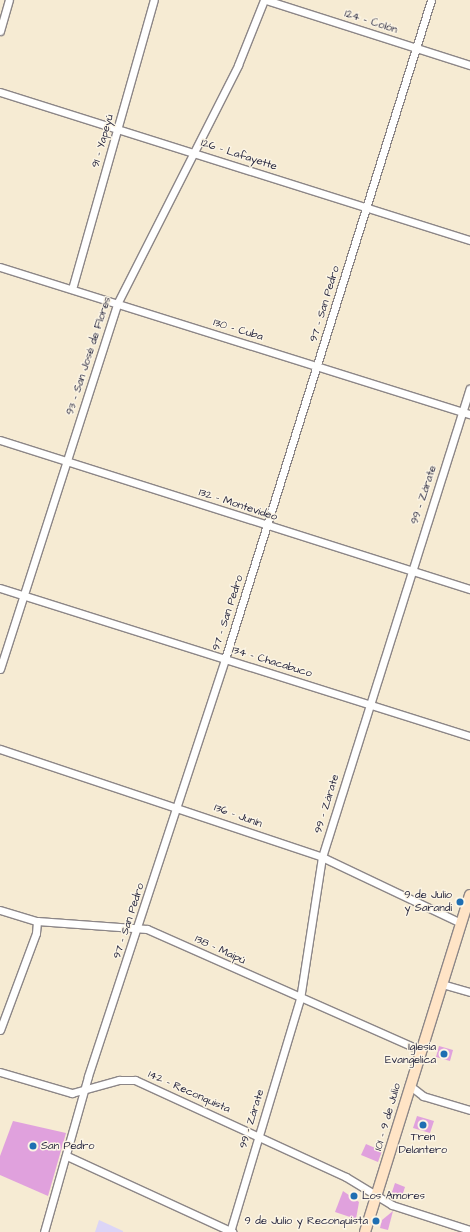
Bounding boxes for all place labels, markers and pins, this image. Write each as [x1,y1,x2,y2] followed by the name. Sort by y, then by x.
[404,889,452,915] place label: 9 de Julio y Sarandí
[455,897,465,907] marker: 9 de Julio y Sarandí
[385,1041,436,1067] place label: Iglesia Evangelica
[439,1049,449,1059] marker: Iglesia Evangelica
[418,1120,428,1130] marker: Tren Delantero
[399,1131,447,1157] place label: Tren Delantero
[41,1139,94,1153] place label: San Pedro
[28,1141,38,1151] marker: San Pedro
[362,1189,425,1203] place label: Los Amores
[349,1191,359,1201] marker: Los Amores
[245,1214,368,1228] place label: 9 de Julio y Reconquista
[371,1216,381,1226] marker: 9 de Julio y Reconquista

